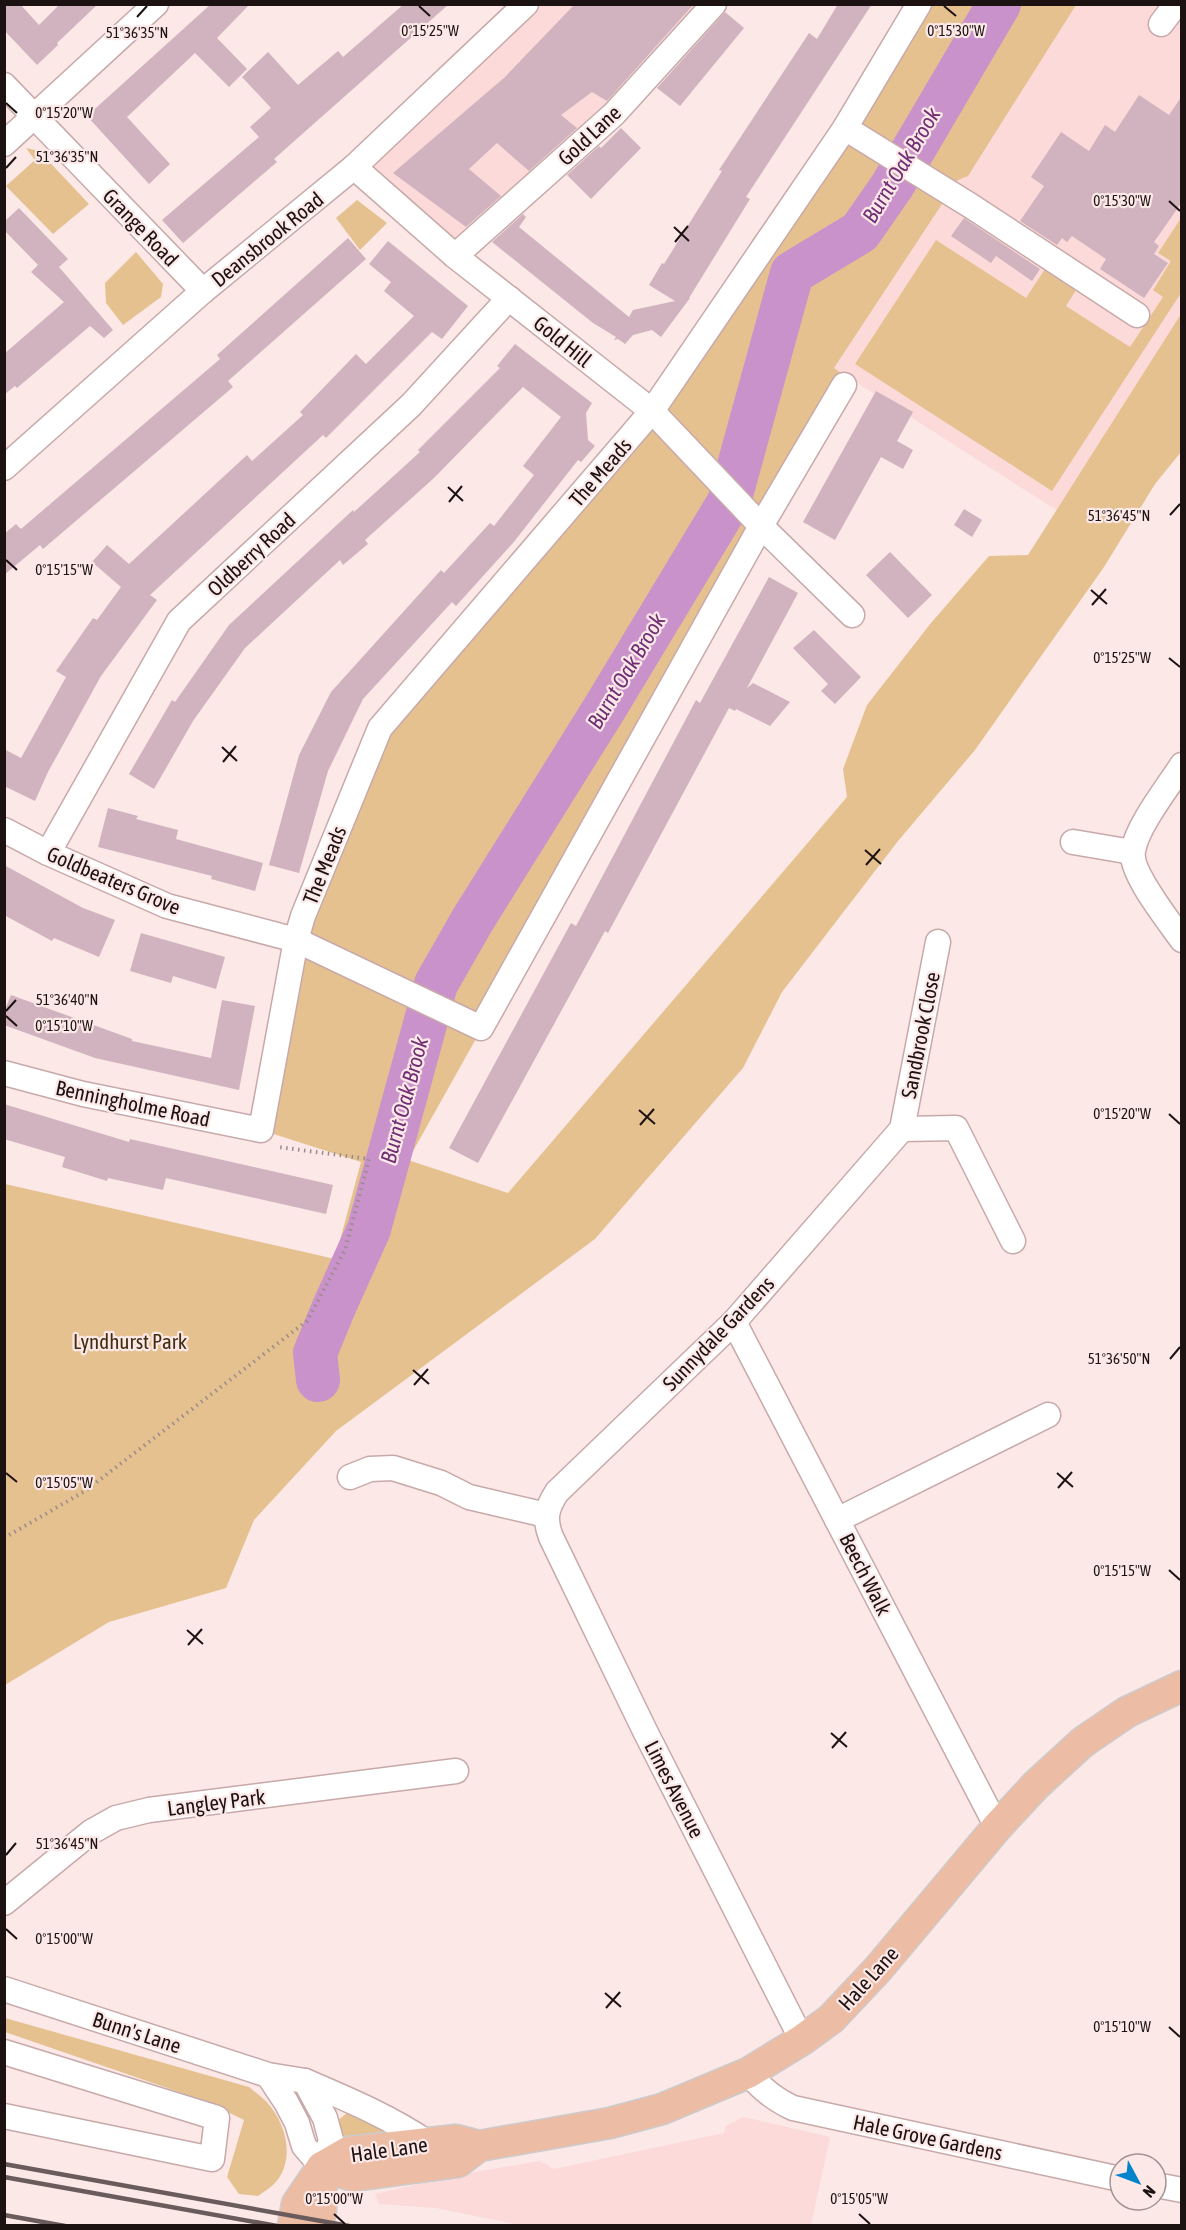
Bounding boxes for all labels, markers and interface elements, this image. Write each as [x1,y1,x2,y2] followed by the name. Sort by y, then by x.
[401,22,459,39] text: 0°15'25"W
[927,22,985,39] text: 0°15'30"W
[106,24,168,41] text: 51°36'35"N
[553,100,625,170] street label: Gold Lane
[856,102,946,227] water label: Burnt Oak Brook
[35,104,93,121] text: 0°15'20"W
[36,148,98,165] text: 51°36'35"N
[98,183,184,271] street label: Grange Road
[206,187,328,291] street label: Deansbrook Road
[1093,192,1151,209] text: 0°15'30"W
[529,310,597,372] street label: Gold Hill
[564,433,636,511] street label: The Meads
[202,507,300,601] street label: Oldberry Road
[1088,507,1150,524] text: 51°36'45"N
[35,561,93,578] text: 0°15'15"W
[581,608,671,733] water label: Burnt Oak Brook
[1093,649,1151,666] text: 0°15'25"W
[297,822,351,908] street label: The Meads
[44,841,184,919] street label: Goldbeaters Grove
[896,970,944,1100] street label: Sandbrook Close
[36,991,98,1008] text: 51°36'40"N
[35,1017,93,1034] text: 0°15'10"W
[375,1034,433,1166] water label: Burnt Oak Brook
[54,1075,212,1131] street label: Benningholme Road
[1093,1105,1151,1122] text: 0°15'20"W
[657,1271,779,1395] street label: Sunnydale Gardens
[73,1329,187,1353] park label: Lyndhurst Park
[1088,1350,1150,1367] text: 51°36'50"N
[35,1474,93,1491] text: 0°15'05"W
[835,1529,897,1619] street label: Beech Walk
[1093,1562,1151,1579] text: 0°15'15"W
[640,1736,710,1842] street label: Limes Avenue
[166,1784,266,1820] street label: Langley Park
[36,1835,98,1852] text: 51°36'45"N
[35,1930,93,1947] text: 0°15'00"W
[833,1941,903,2015] street label: Hale Lane
[90,2006,184,2058] street label: Bunn's Lane
[1093,2018,1151,2035] text: 0°15'10"W
[851,2109,1005,2165] street label: Hale Grove Gardens
[349,2132,429,2166] street label: Hale Lane
[1108,2152,1168,2212] north arrow
[1139,2182,1159,2201] text: N
[305,2190,363,2207] text: 0°15'00"W
[830,2190,888,2207] text: 0°15'05"W

